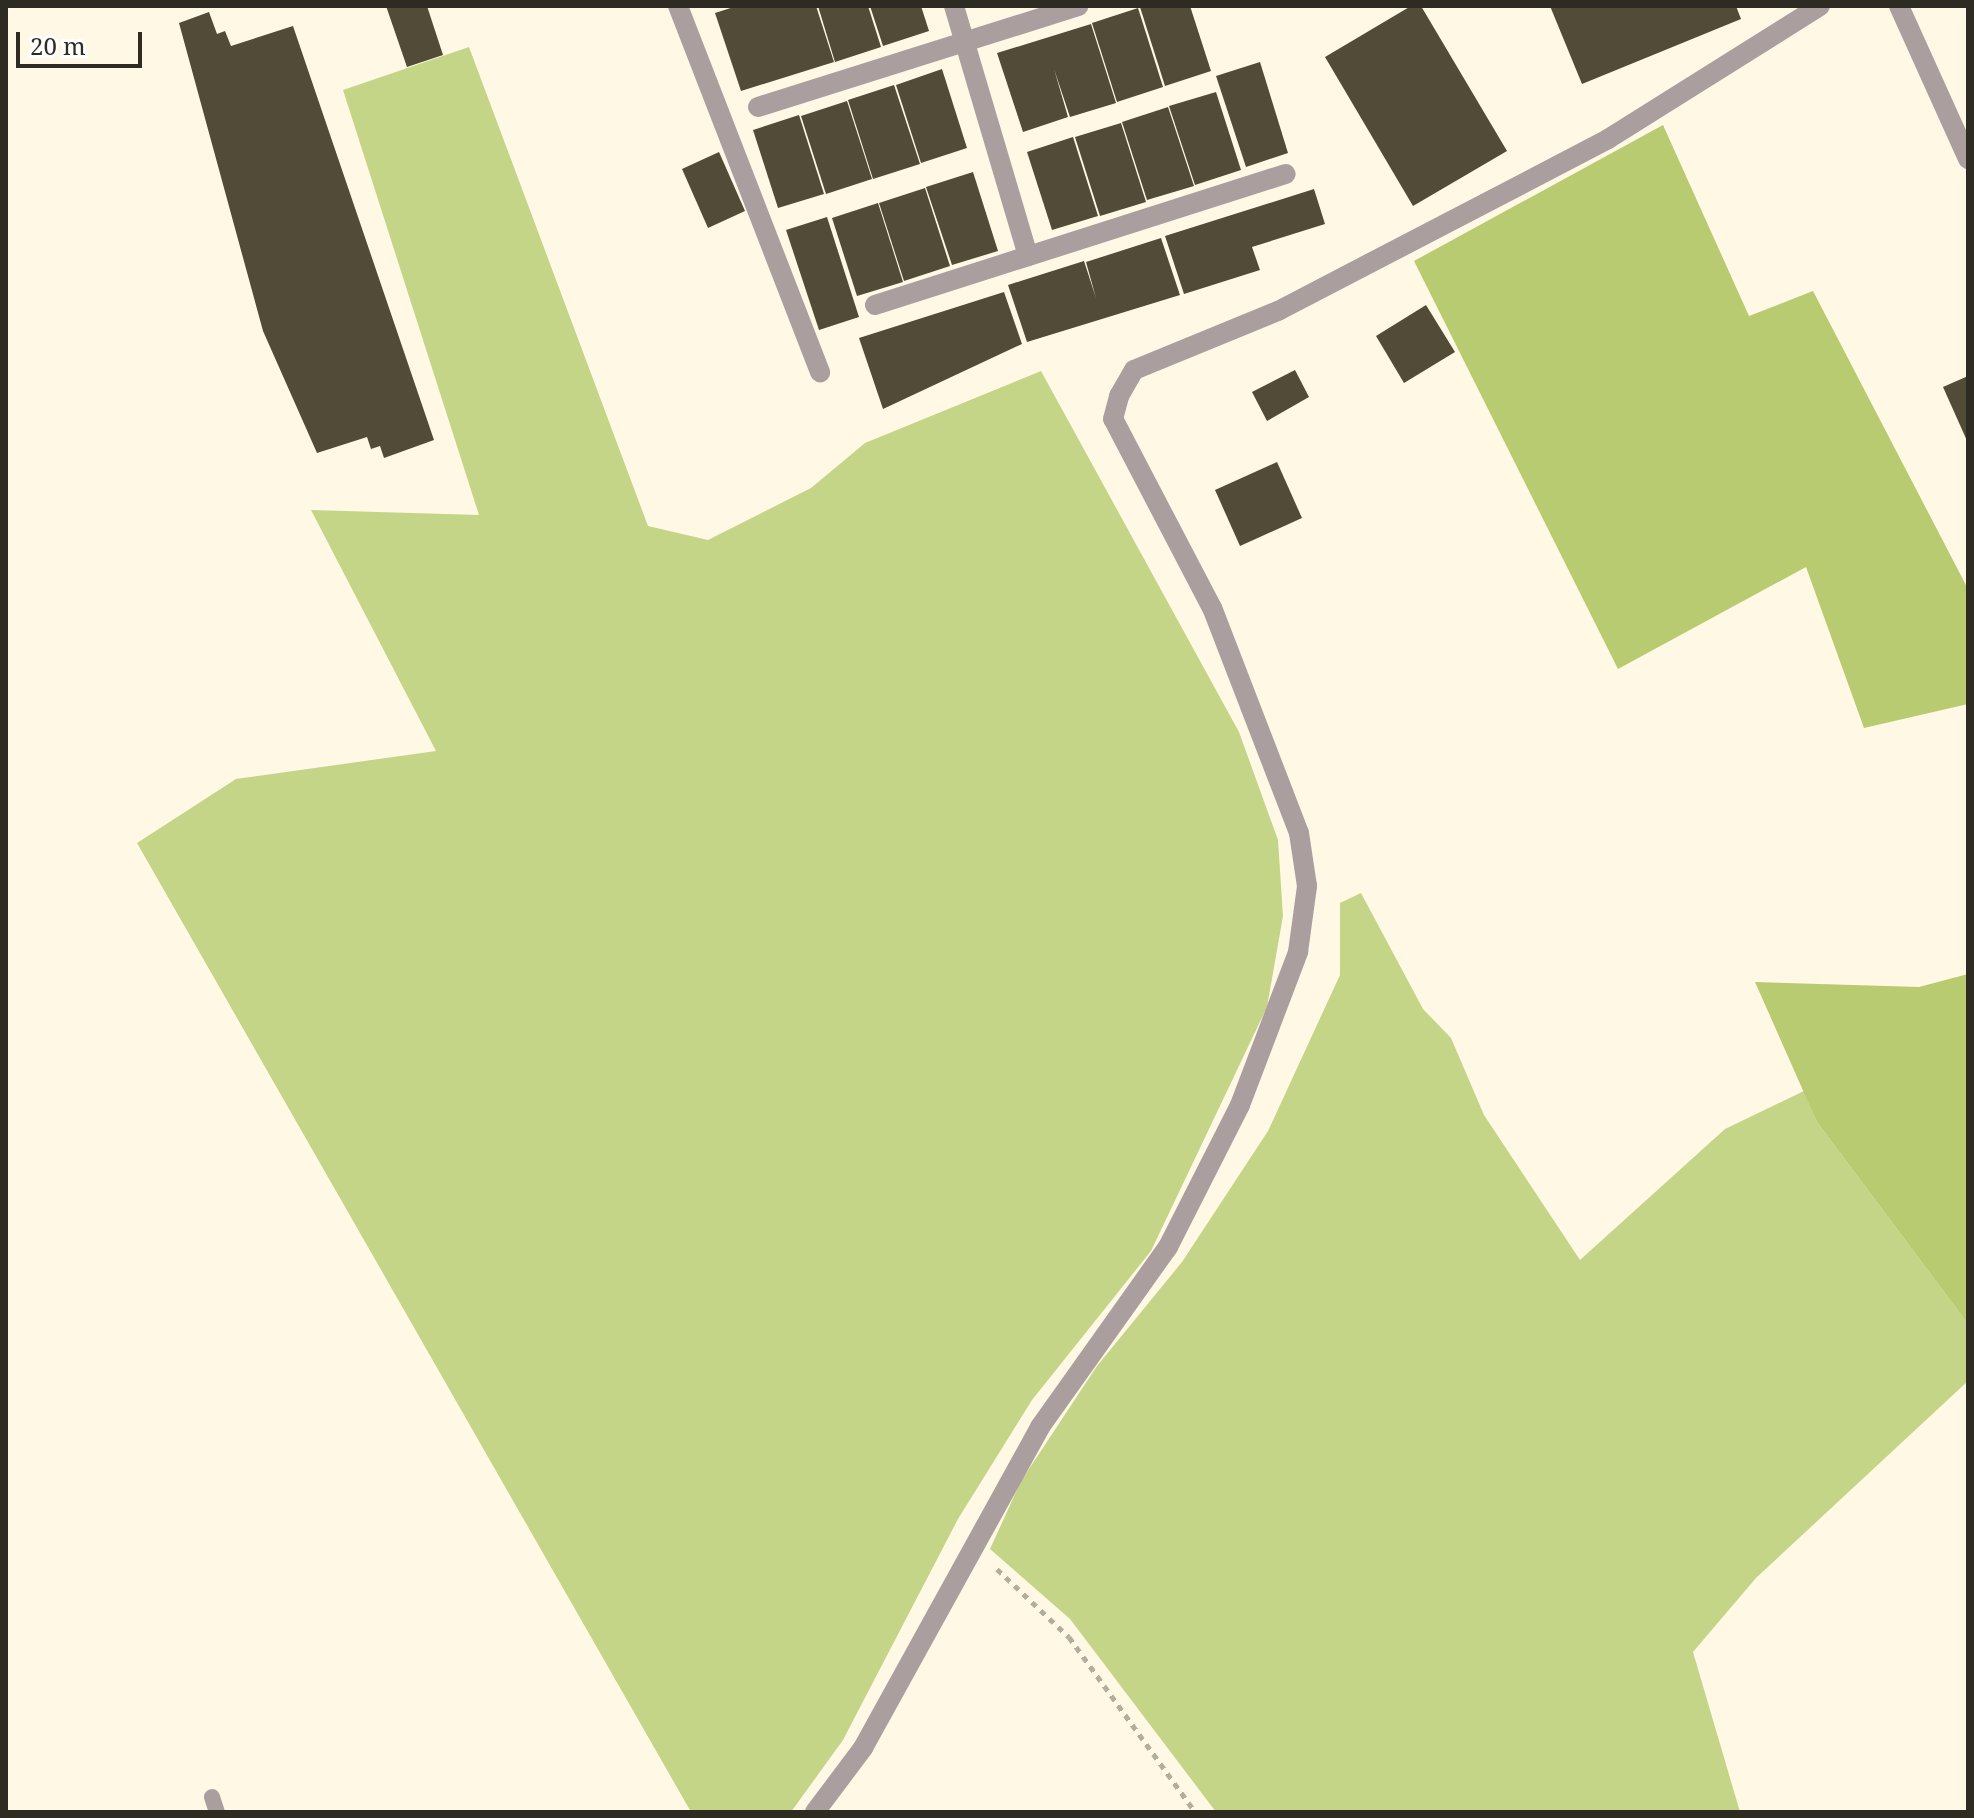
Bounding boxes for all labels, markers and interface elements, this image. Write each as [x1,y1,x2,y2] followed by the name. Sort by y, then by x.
[20,16,146,66] scale bar
[30,29,86,62] text: 20 m

